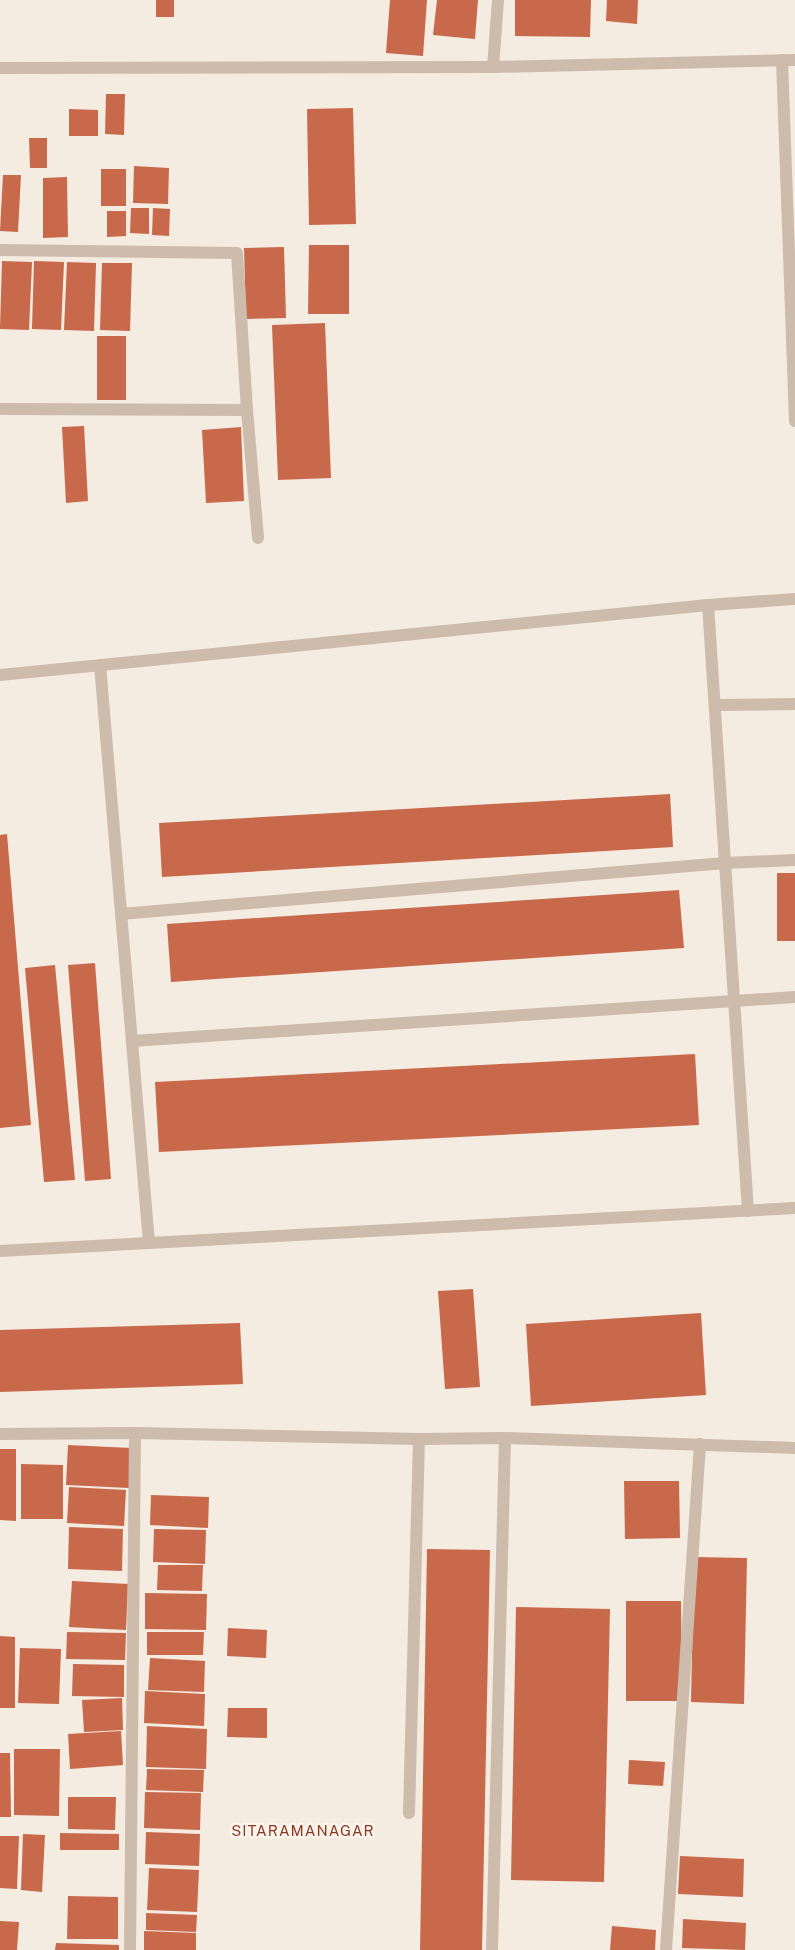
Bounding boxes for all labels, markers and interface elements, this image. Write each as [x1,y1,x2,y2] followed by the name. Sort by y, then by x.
[231,1822,375,1839] district label: SITARAMANAGAR

